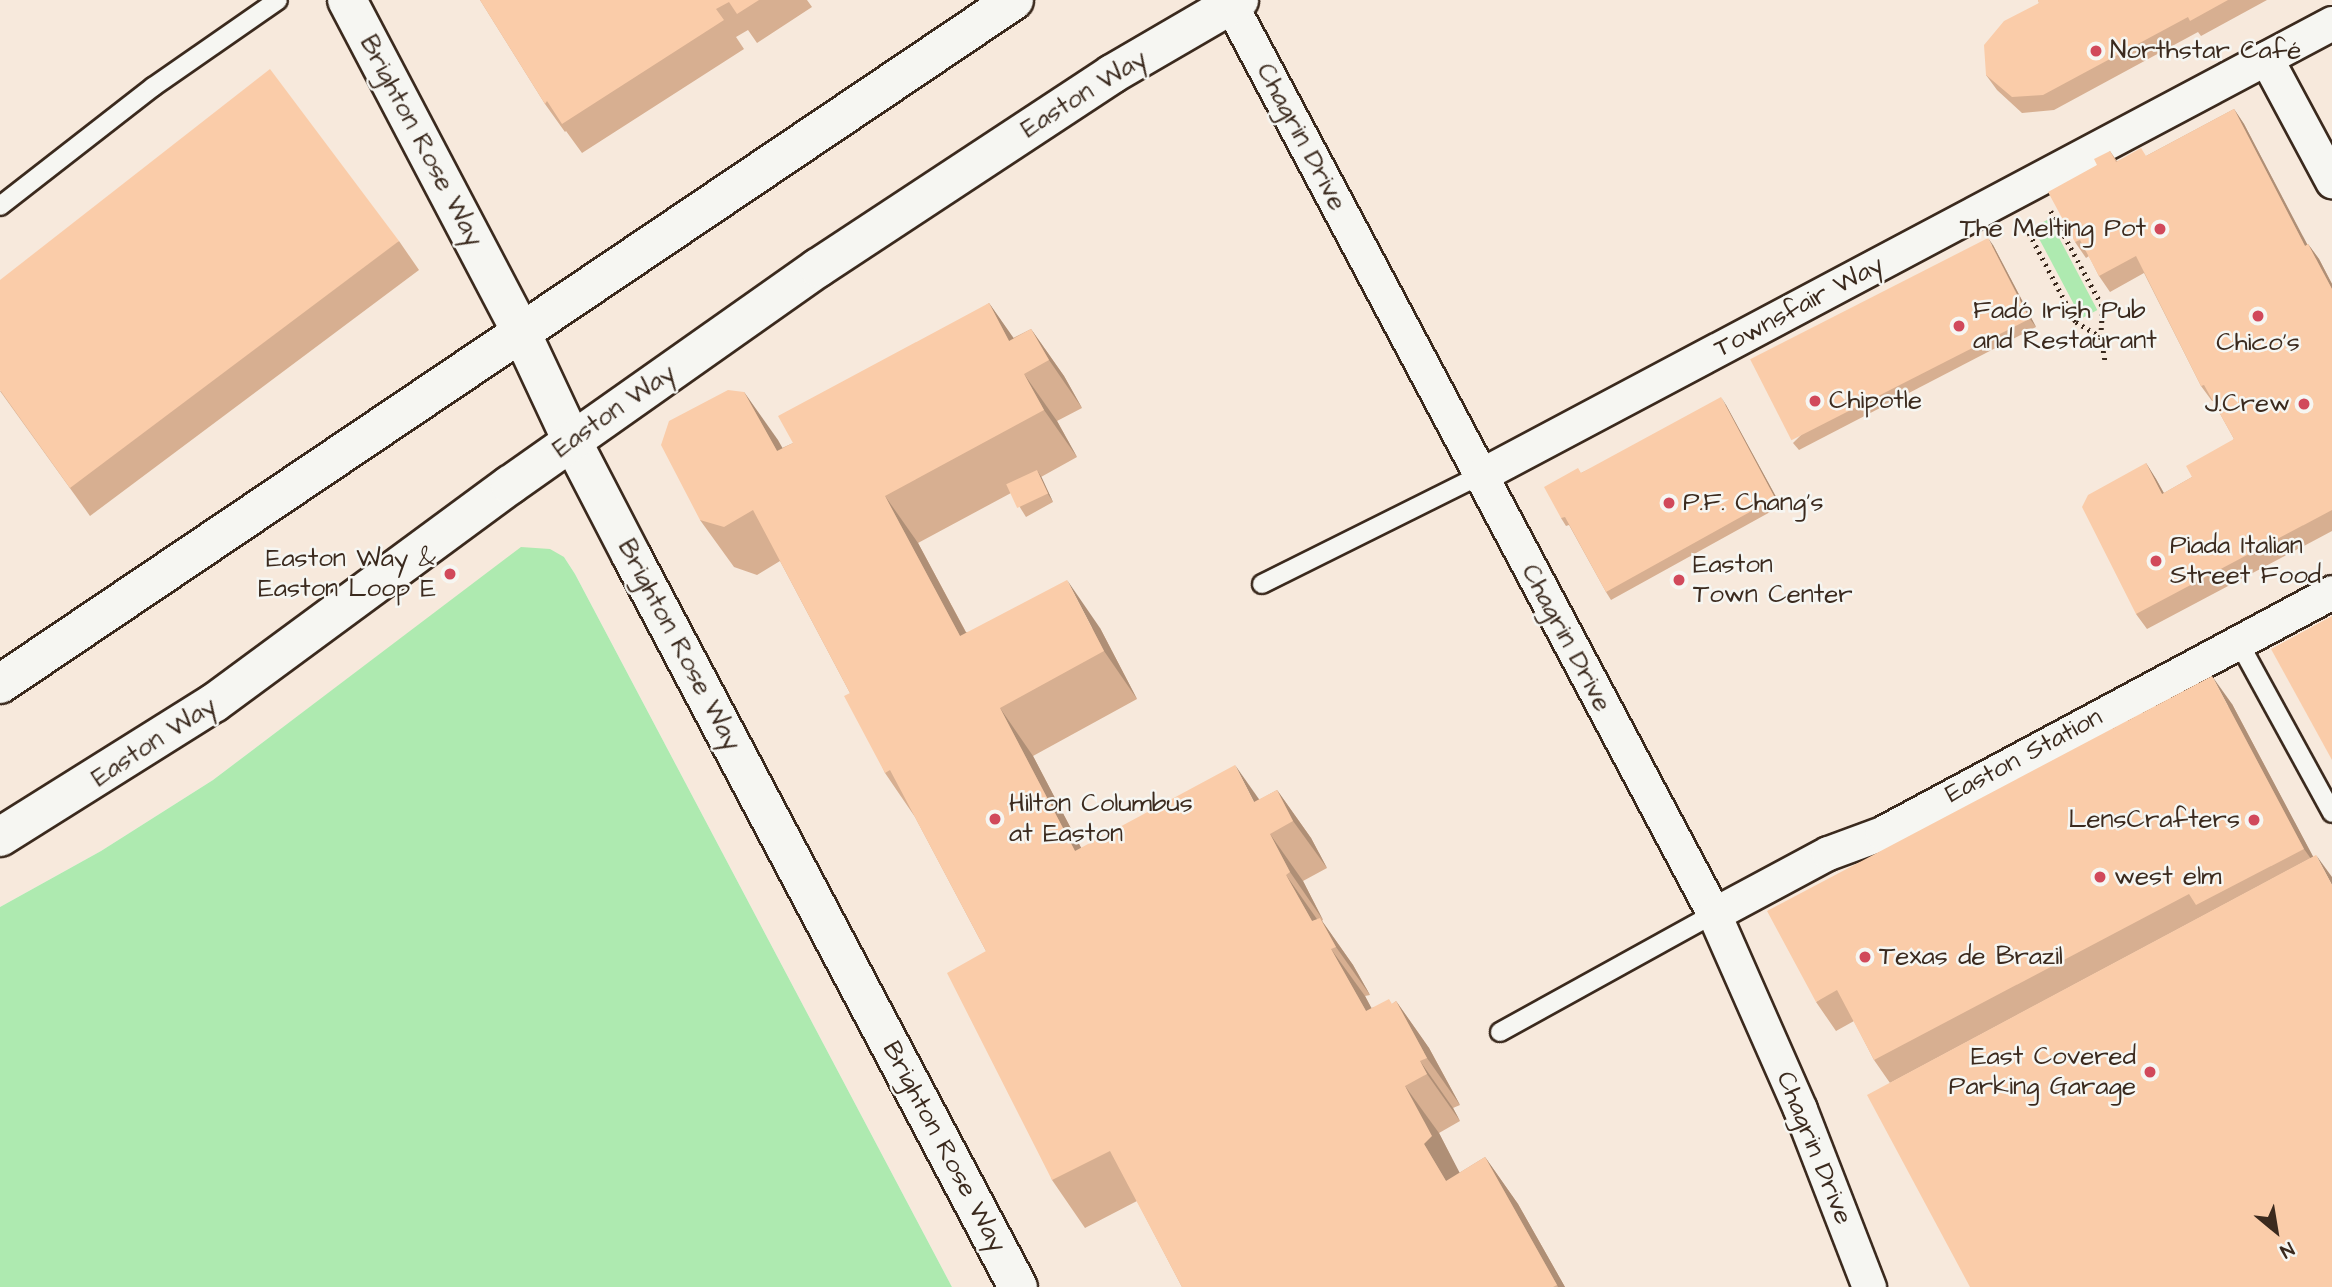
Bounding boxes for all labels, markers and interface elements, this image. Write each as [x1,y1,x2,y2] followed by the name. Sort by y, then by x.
[352,30,490,252] street label: Brighton Rose Way
[2110,35,2301,67] place label: Northstar Café
[1015,43,1153,145] street label: Easton Way
[2088,43,2104,59] marker: Northstar Café
[1249,58,1353,216] street label: Chagrin Drive
[1960,213,2146,245] place label: The Melting Pot
[2152,221,2168,237] marker: The Melting Pot
[1709,249,1889,365] street label: Townsfair Way
[1973,295,2157,356] place label: Fadó Irish Pub and Restaurant
[2250,308,2266,324] marker: Chico's
[1951,318,1967,334] marker: Fadó Irish Pub and Restaurant
[2216,327,2300,359] place label: Chico's
[547,357,681,465] street label: Easton Way
[1829,385,1922,417] place label: Chipotle
[2205,388,2290,420] place label: J.Crew
[1807,393,1823,409] marker: Chipotle
[2296,396,2312,412] marker: J.Crew
[1683,487,1823,519] place label: P.F. Chang's
[1661,495,1677,511] marker: P.F. Chang's
[2170,530,2321,592] place label: Piada Italian Street Food
[610,534,748,756] street label: Brighton Rose Way
[258,543,436,604] place label: Easton Way & Easton Loop E
[1693,549,1853,610] place label: Easton Town Center
[2148,553,2164,569] marker: Piada Italian Street Food
[1514,559,1618,717] street label: Chagrin Drive
[442,566,458,582] marker: Easton Way & Easton Loop E
[1671,572,1687,588] marker: Easton Town Center
[86,690,222,794] street label: Easton Way
[1940,702,2108,810] street label: Easton Station
[1009,788,1193,850] place label: Hilton Columbus at Easton
[2068,804,2240,836] place label: LensCrafters
[987,811,1003,827] marker: Hilton Columbus at Easton
[2246,812,2262,828] marker: LensCrafters
[2114,861,2221,893] place label: west elm
[2092,869,2108,885] marker: west elm
[1879,941,2063,973] place label: Texas de Brazil
[1857,949,1873,965] marker: Texas de Brazil
[875,1036,1013,1258] street label: Brighton Rose Way
[1949,1041,2136,1102] place label: East Covered Parking Garage
[2142,1064,2158,1080] marker: East Covered Parking Garage
[1769,1067,1859,1229] street label: Chagrin Drive
[2241,1196,2311,1266] north arrow
[2275,1235,2299,1264] text: N

